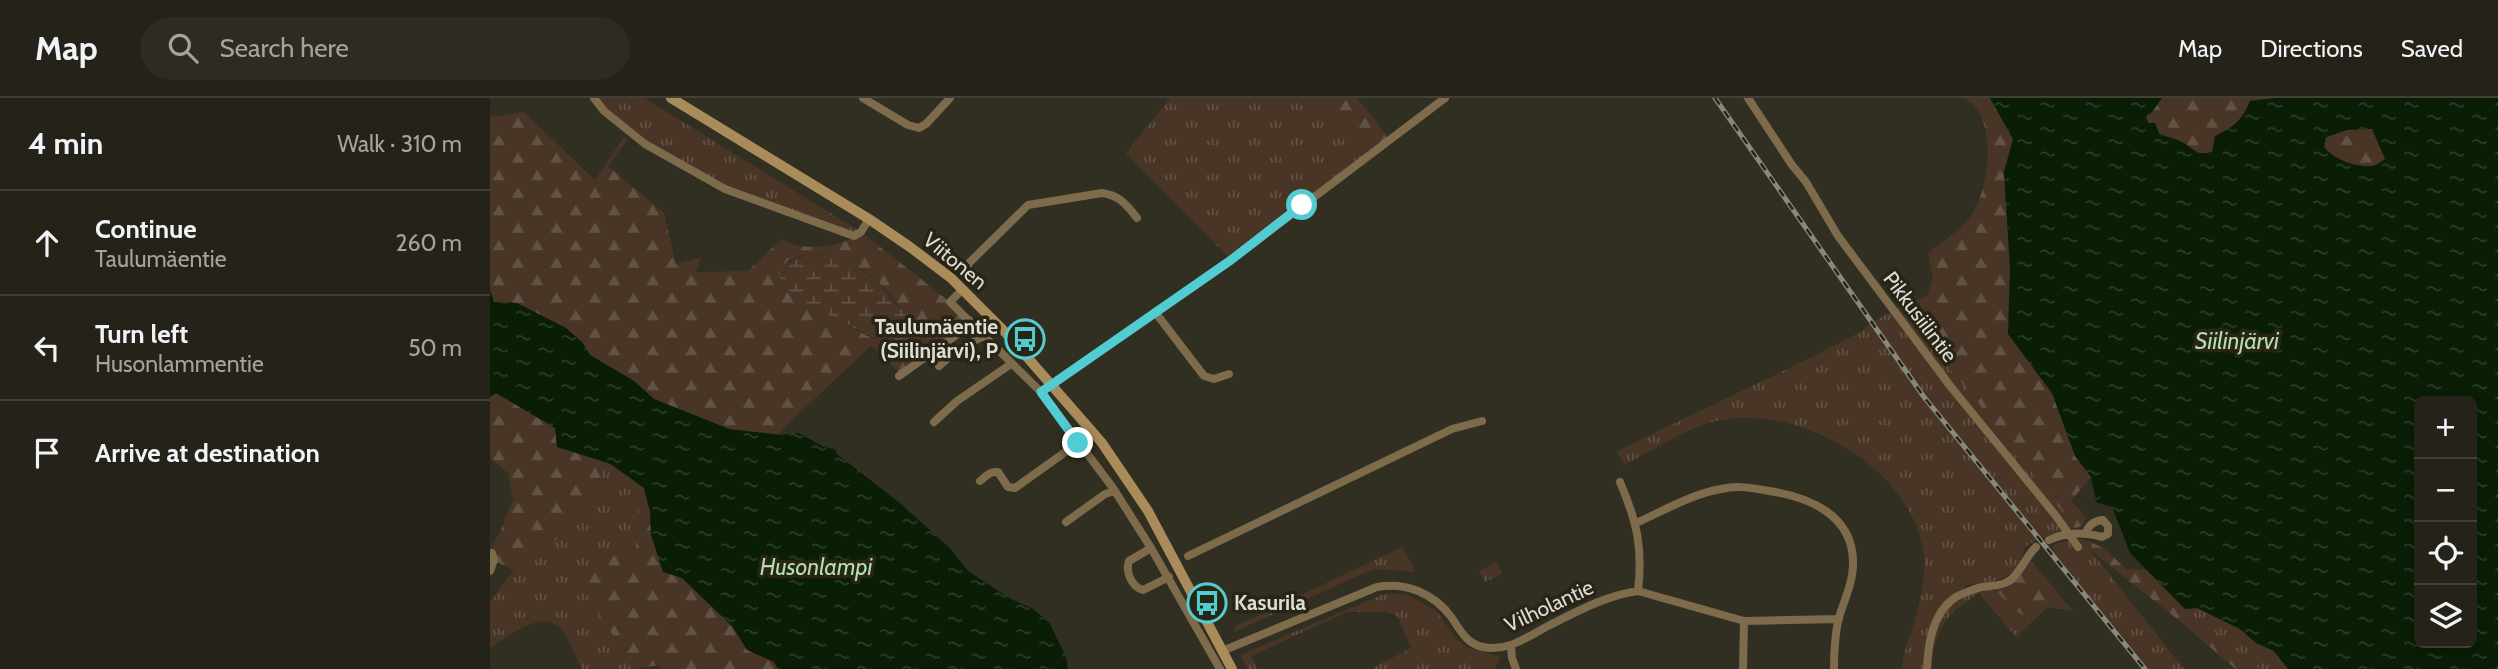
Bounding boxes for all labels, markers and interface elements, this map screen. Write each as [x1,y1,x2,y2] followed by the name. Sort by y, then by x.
[140,17,630,80] search box
[35,28,98,68] text: Map
[164,29,202,67] icon: search
[220,32,349,64] text: Search here
[2178,34,2222,63] text: Map
[2260,34,2363,63] text: Directions
[2401,34,2463,63] text: Saved
[28,125,103,162] text: 4 min
[337,130,462,158] text: Walk · 310 m
[1286,189,1317,220] route start
[95,213,197,245] text: Continue
[28,224,66,262] icon: ahead
[918,227,992,294] street label: Viitonen
[395,229,462,257] text: 260 m
[95,245,227,273] text: Taulumäentie
[1878,266,1963,367] street label: Pikkusiilintie
[874,314,998,363] place label: Taulumäentie (Siilinjärvi), P
[95,318,188,350] text: Turn left
[1004,318,1046,360] bus stop icon: Taulumäentie (Siilinjärvi), P
[2195,327,2280,355] water label: Siilinjärvi
[28,329,66,367] icon: left
[408,334,462,362] text: 50 m
[95,350,264,378] text: Husonlammentie
[2414,396,2477,648] map controls
[2414,396,2477,459] button: +
[1062,427,1093,458] route end
[28,434,66,472] icon: arrive
[95,437,320,469] text: Arrive at destination
[2414,459,2477,522] button: −
[2414,522,2477,585] button: locate
[760,553,873,581] water label: Husonlampi
[1500,574,1597,637] street label: Vilholantie
[1186,582,1228,624] bus stop icon: Kasurila
[2414,585,2477,648] button: layers
[1234,590,1306,615] place label: Kasurila

